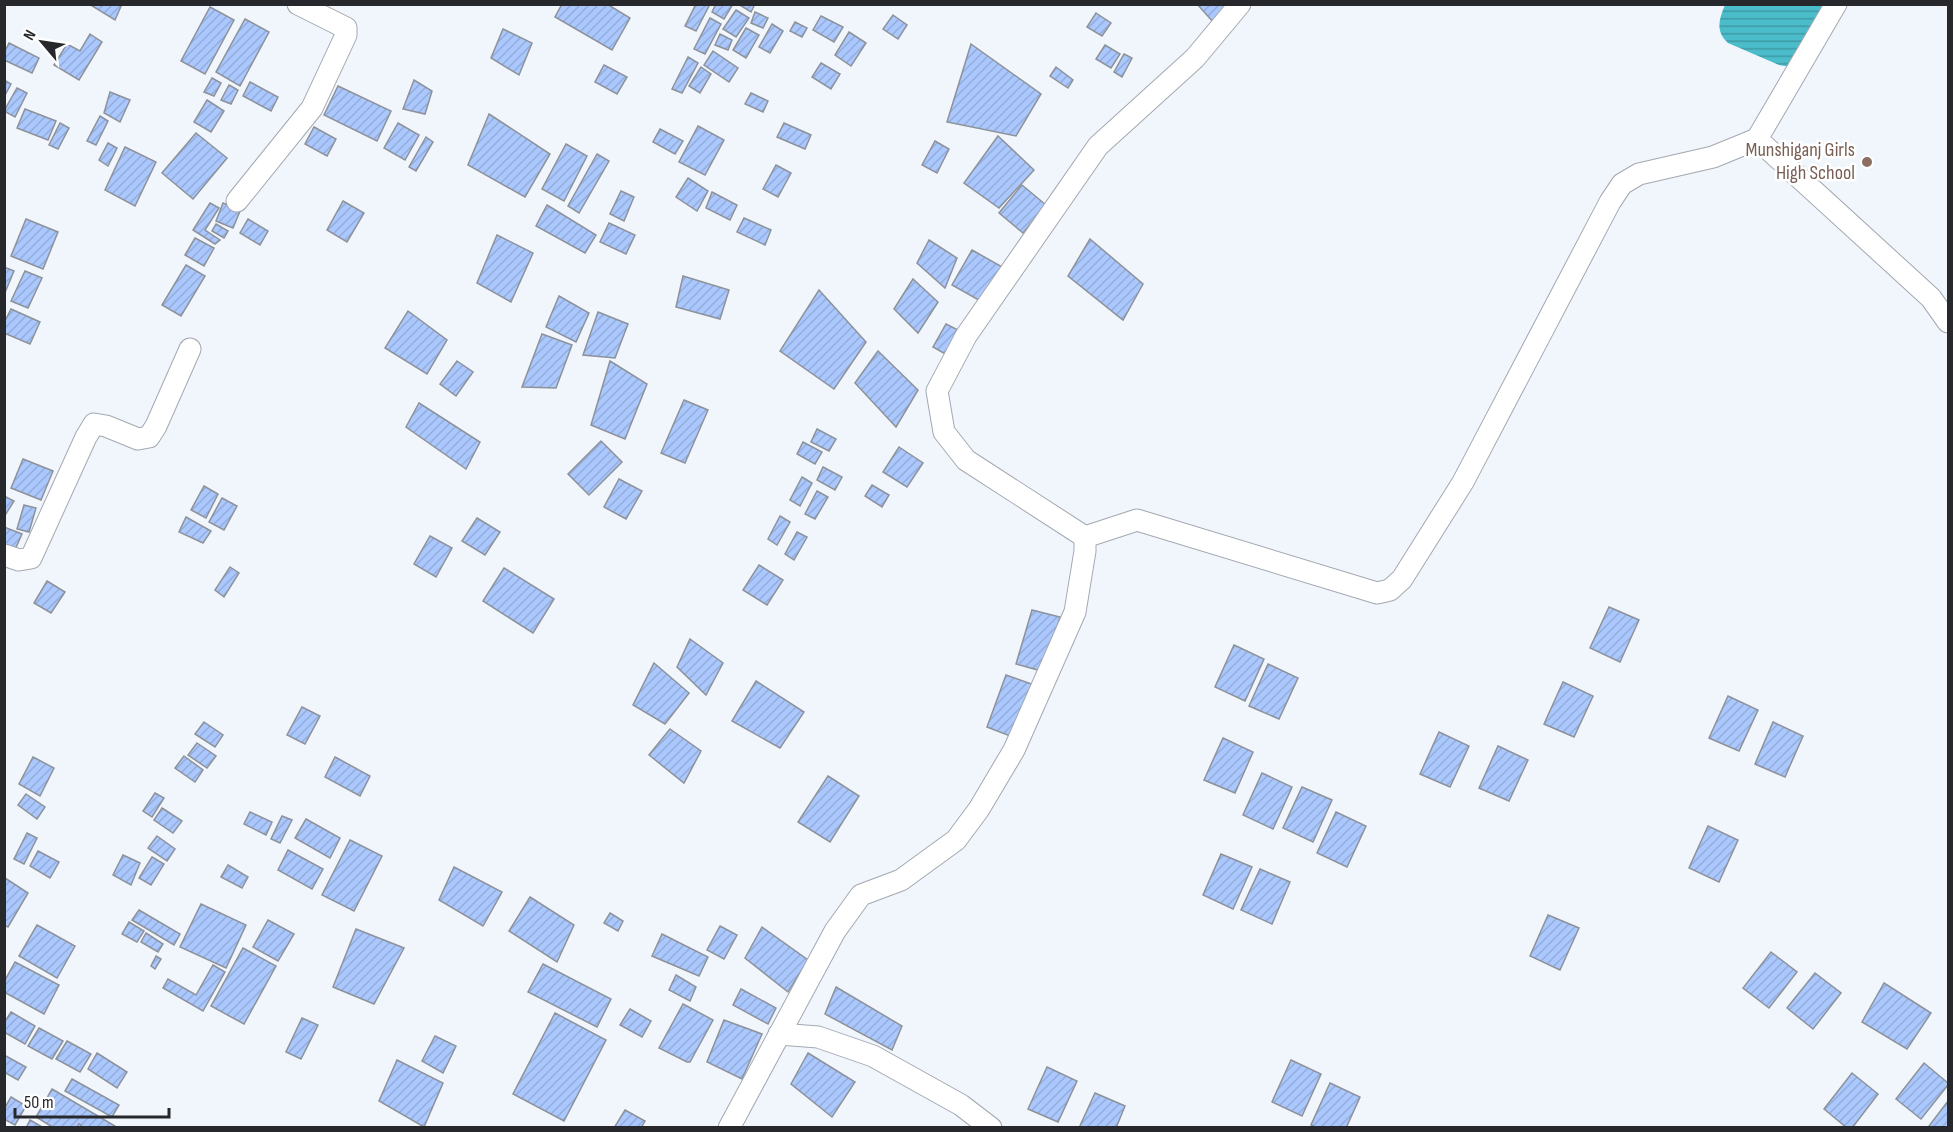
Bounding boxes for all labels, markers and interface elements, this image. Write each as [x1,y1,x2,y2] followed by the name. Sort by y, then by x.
[12,12,72,72] north arrow
[20,27,41,44] text: N
[1746,138,1855,185] place label: Munshiganj Girls High School
[1860,155,1874,169] marker: Munshiganj Girls High School
[15,1081,170,1119] scale bar
[24,1092,54,1113] text: 50 m

